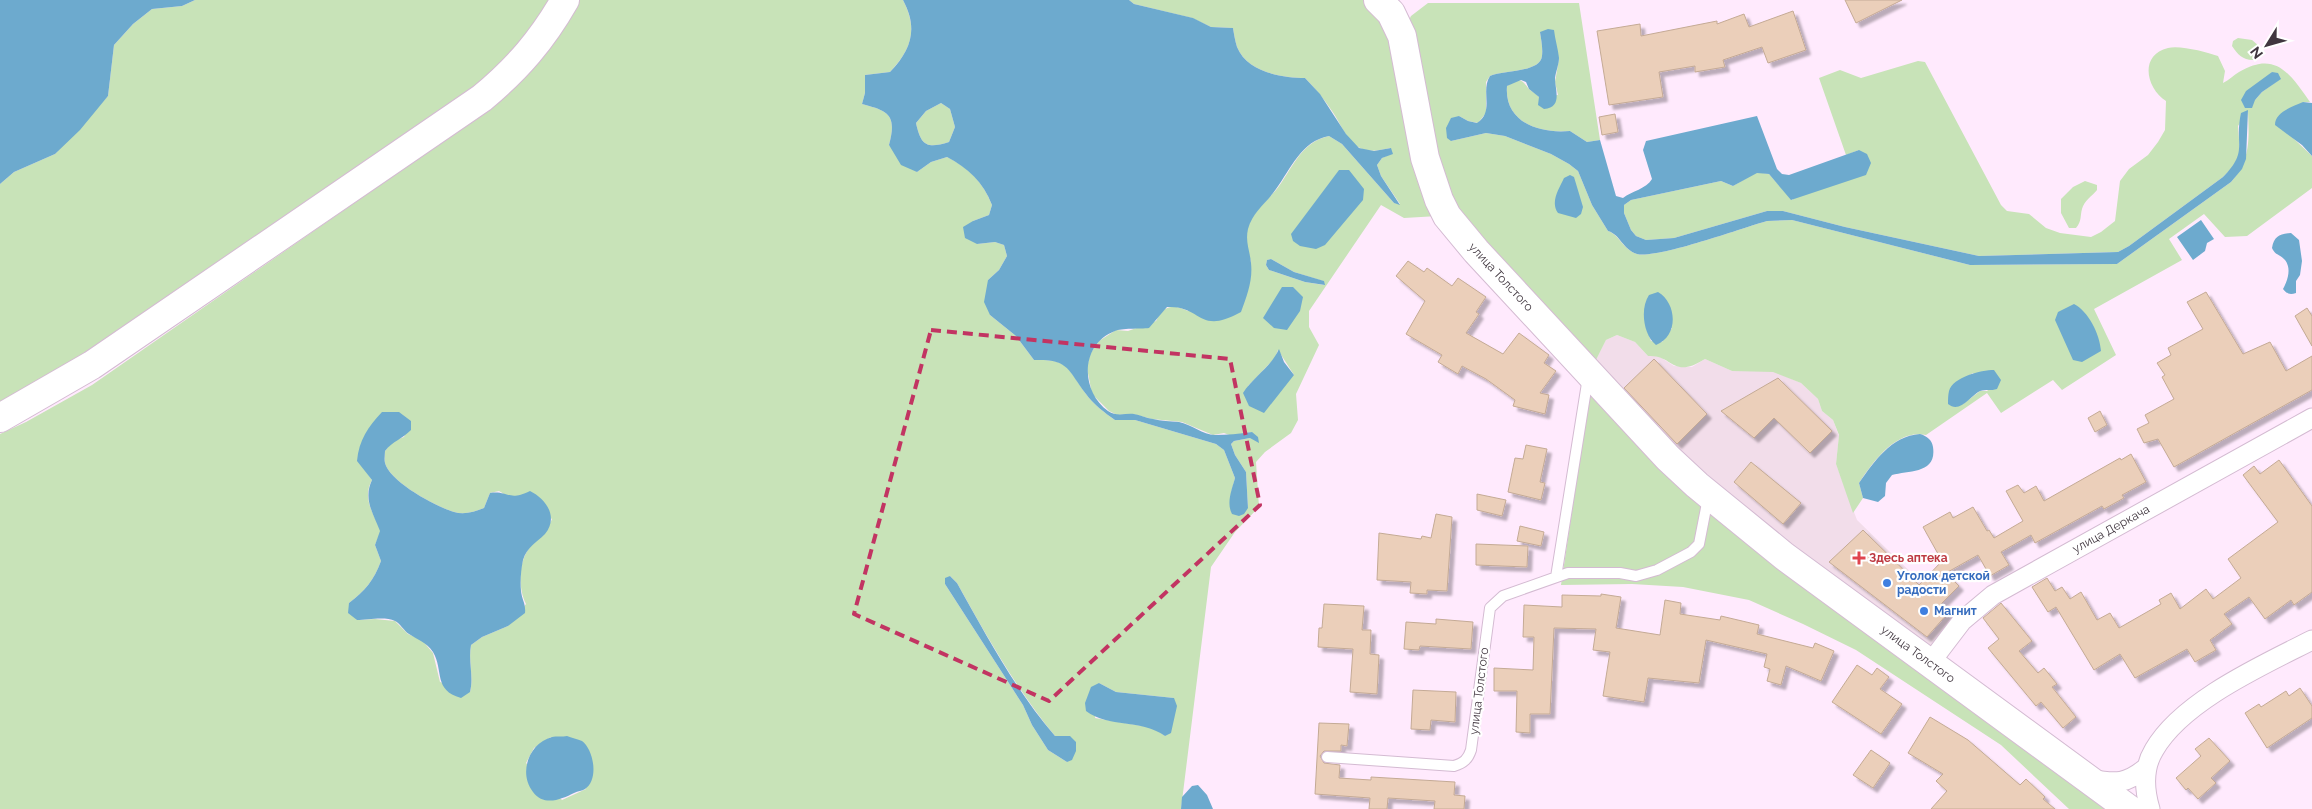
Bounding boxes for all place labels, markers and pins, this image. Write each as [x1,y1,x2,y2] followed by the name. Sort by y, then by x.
[1869,551,1948,565] place label: Здесь аптека
[1853,552,1865,564] marker: Здесь аптека
[1896,569,1990,597] place label: Уголок детской радости
[1881,577,1893,589] marker: Уголок детской радости
[1934,604,1977,618] place label: Магнит
[1918,605,1930,617] marker: Магнит

